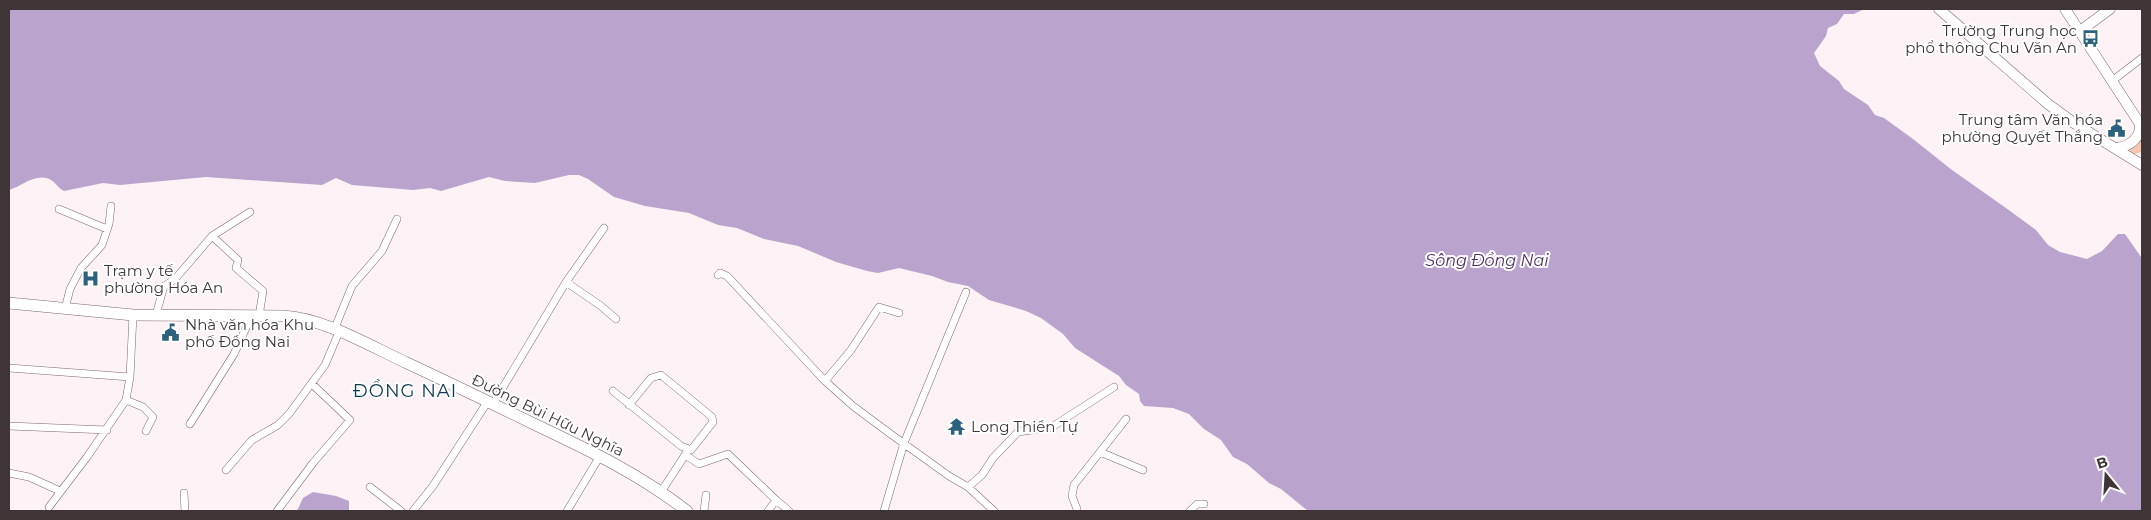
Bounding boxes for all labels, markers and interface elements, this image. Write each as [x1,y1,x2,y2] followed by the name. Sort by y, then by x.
[1905,21,2077,57] place label: Trường Trung học phổ thông Chu Văn An
[2081,29,2101,49] bus stop icon: Trường Trung học phổ thông Chu Văn An
[1941,110,2103,146] place label: Trung tâm Văn hóa phường Quyết Thắng
[2107,118,2127,138] public building icon: Trung tâm Văn hóa phường Quyết Thắng
[1425,251,1549,270] water label: Sông Đồng Nai
[104,261,223,297] place label: Trạm y tế phường Hóa An
[80,269,100,289] hospital icon: Trạm y tế phường Hóa An
[185,315,314,351] place label: Nhà văn hóa Khu phố Đồng Nai
[161,323,181,343] public building icon: Nhà văn hóa Khu phố Đồng Nai
[469,370,627,460] street label: Đường Bùi Hữu Nghĩa
[353,379,457,402] district label: ĐỒNG NAI
[947,416,967,436] temple icon: Long Thiền Tự
[971,417,1078,436] place label: Long Thiền Tự
[2081,450,2131,500] north arrow
[2094,452,2110,473] text: B

